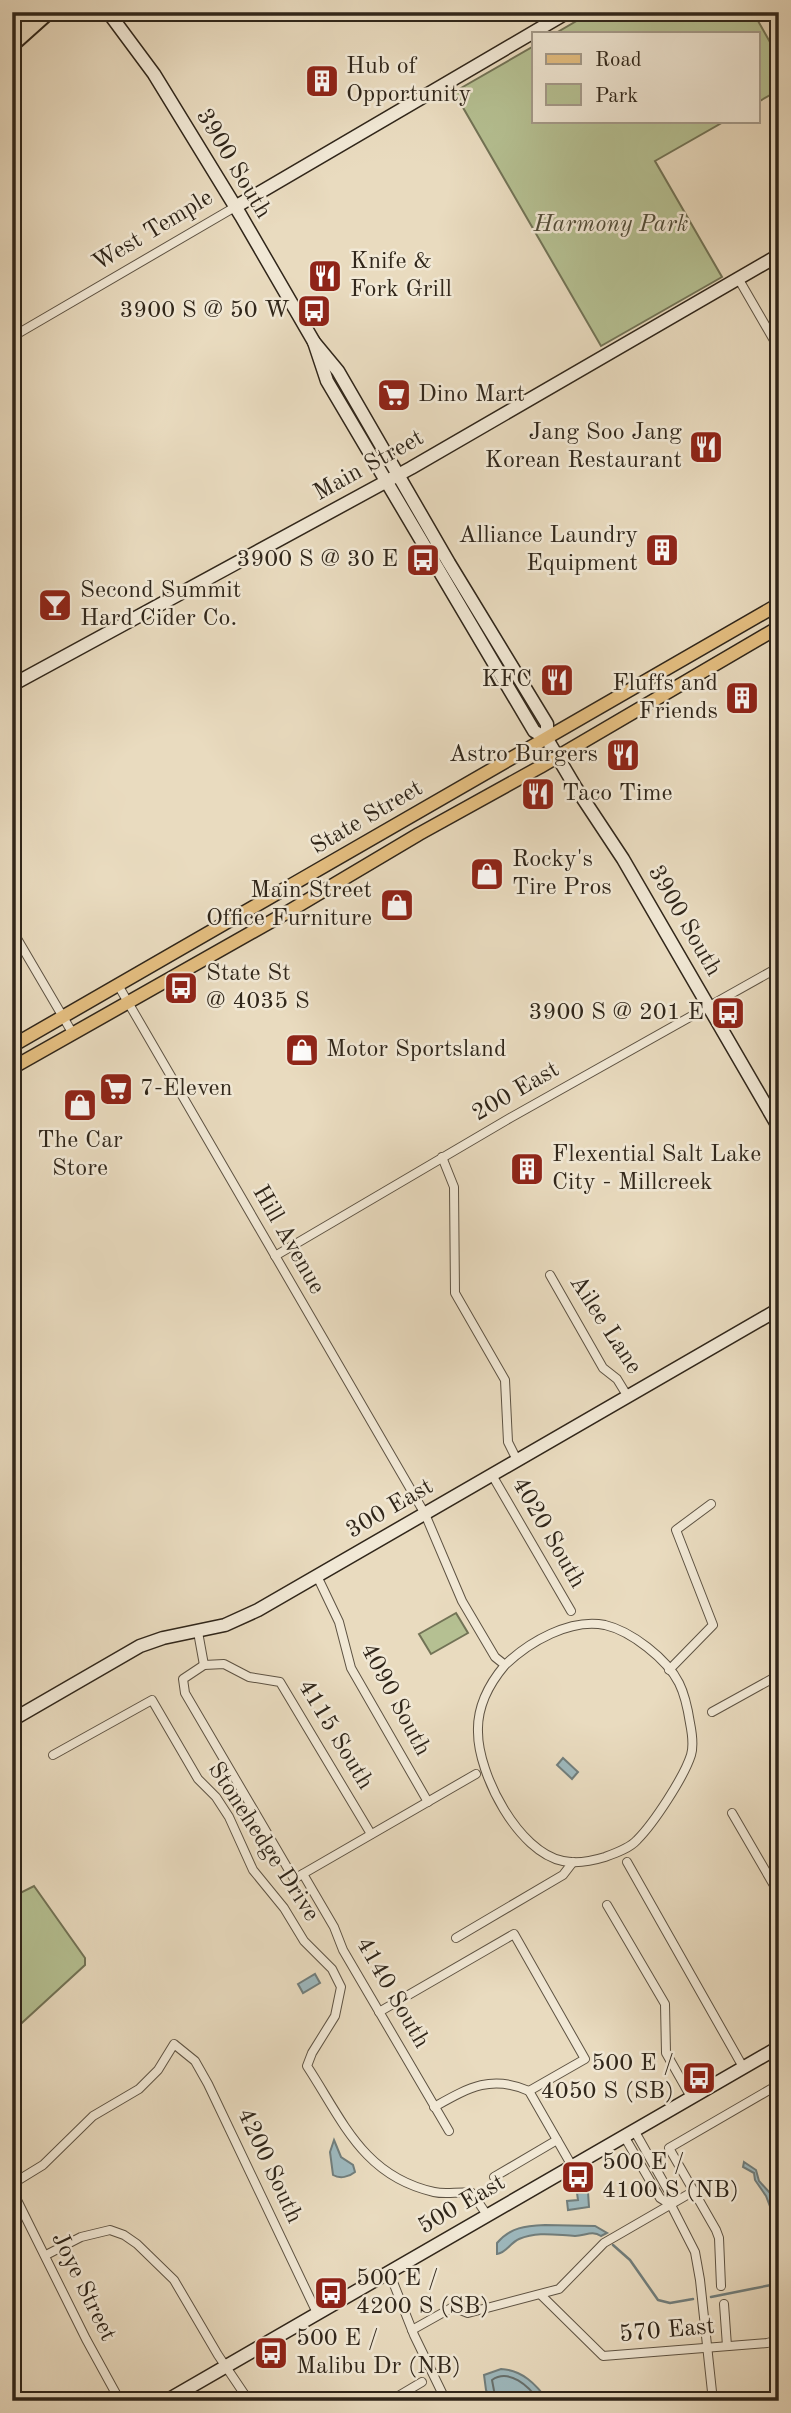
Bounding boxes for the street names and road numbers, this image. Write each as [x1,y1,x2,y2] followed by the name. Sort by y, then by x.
[191,105,275,223] street label: 3900 South
[89,186,217,276] street label: West Temple
[310,426,428,506] street label: Main Street
[307,776,427,860] street label: State Street
[643,862,725,980] street label: 3900 South
[469,1058,563,1126] street label: 200 East
[247,1181,329,1299] street label: Hill Avenue
[564,1271,646,1379] street label: Ailee Lane
[507,1474,589,1592] street label: 4020 South
[343,1475,437,1543] street label: 300 East
[355,1640,435,1760] street label: 4090 South
[293,1676,377,1794] street label: 4115 South
[203,1758,323,1926] street label: Stonehedge Drive
[351,1934,433,2052] street label: 4140 South
[232,2105,306,2227] street label: 4200 South
[415,2171,509,2239] street label: 500 East
[46,2229,120,2345] street label: Joye Street
[618,2315,716,2347] street label: 570 East

